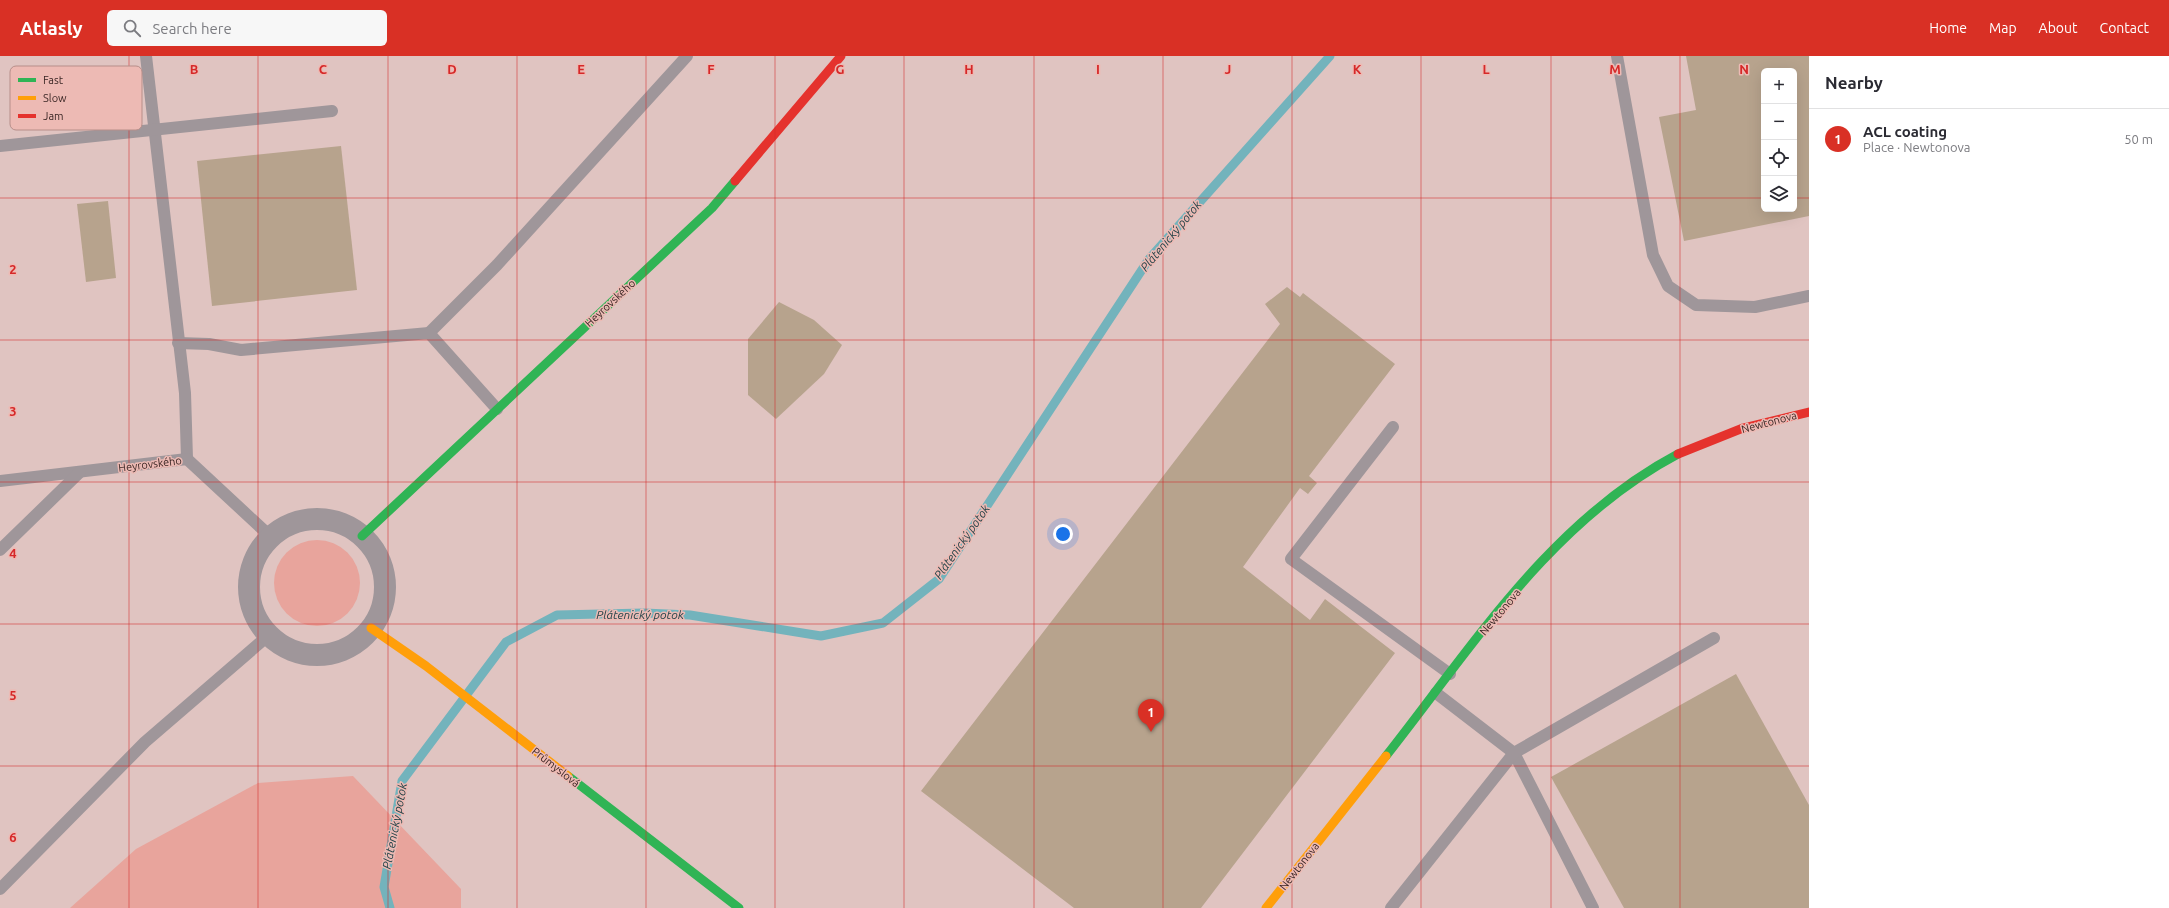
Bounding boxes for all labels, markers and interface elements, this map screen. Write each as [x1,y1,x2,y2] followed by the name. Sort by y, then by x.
[107,10,387,46] search box
[20,17,83,39] text: Atlasly
[121,17,143,39] icon: search
[153,20,232,37] text: Search here
[1929,20,1967,36] text: Home
[1989,20,2017,36] text: Map
[2039,20,2078,36] text: About
[2100,20,2149,36] text: Contact
[190,62,199,76] text: B
[319,62,328,76] text: C
[447,62,457,76] text: D
[577,62,585,76] text: E
[707,62,715,76] text: F
[836,62,845,76] text: G
[964,62,974,76] text: H
[1096,62,1100,76] text: I
[1225,62,1231,76] text: J
[1353,62,1362,76] text: K
[1482,62,1490,76] text: L
[1609,62,1621,76] text: M
[1739,62,1749,76] text: N
[10,66,142,130] legend
[1761,68,1797,212] map controls
[1761,68,1797,104] button: +
[1825,73,1883,92] text: Nearby
[43,74,64,86] text: Fast
[43,92,67,104] text: Slow
[1761,104,1797,140] button: −
[43,110,64,122] text: Jam
[1863,123,1947,140] text: ACL coating
[1834,132,1842,146] text: 1
[2124,132,2153,146] text: 50 m
[1761,140,1797,176] button: locate
[1863,140,1970,154] text: Place · Newtonova
[1761,176,1797,212] button: layers
[1137,197,1204,273] water label: Plátenický potok
[9,262,17,276] text: 2
[583,277,637,329] street label: Heyrovského
[9,404,17,418] text: 3
[1740,409,1798,435] street label: Newtonova
[118,454,182,474] street label: Heyrovského
[931,501,993,581] water label: Plátenický potok
[1053,524,1073,544] your location
[9,546,17,560] text: 4
[1477,586,1523,638] street label: Newtonova
[596,608,685,621] water label: Plátenický potok
[9,688,17,702] text: 5
[1138,699,1164,732] pin: 1
[530,745,582,789] street label: Průmyslová
[380,781,409,870] water label: Plátenický potok
[9,830,17,844] text: 6
[1277,840,1321,892] street label: Newtonova

